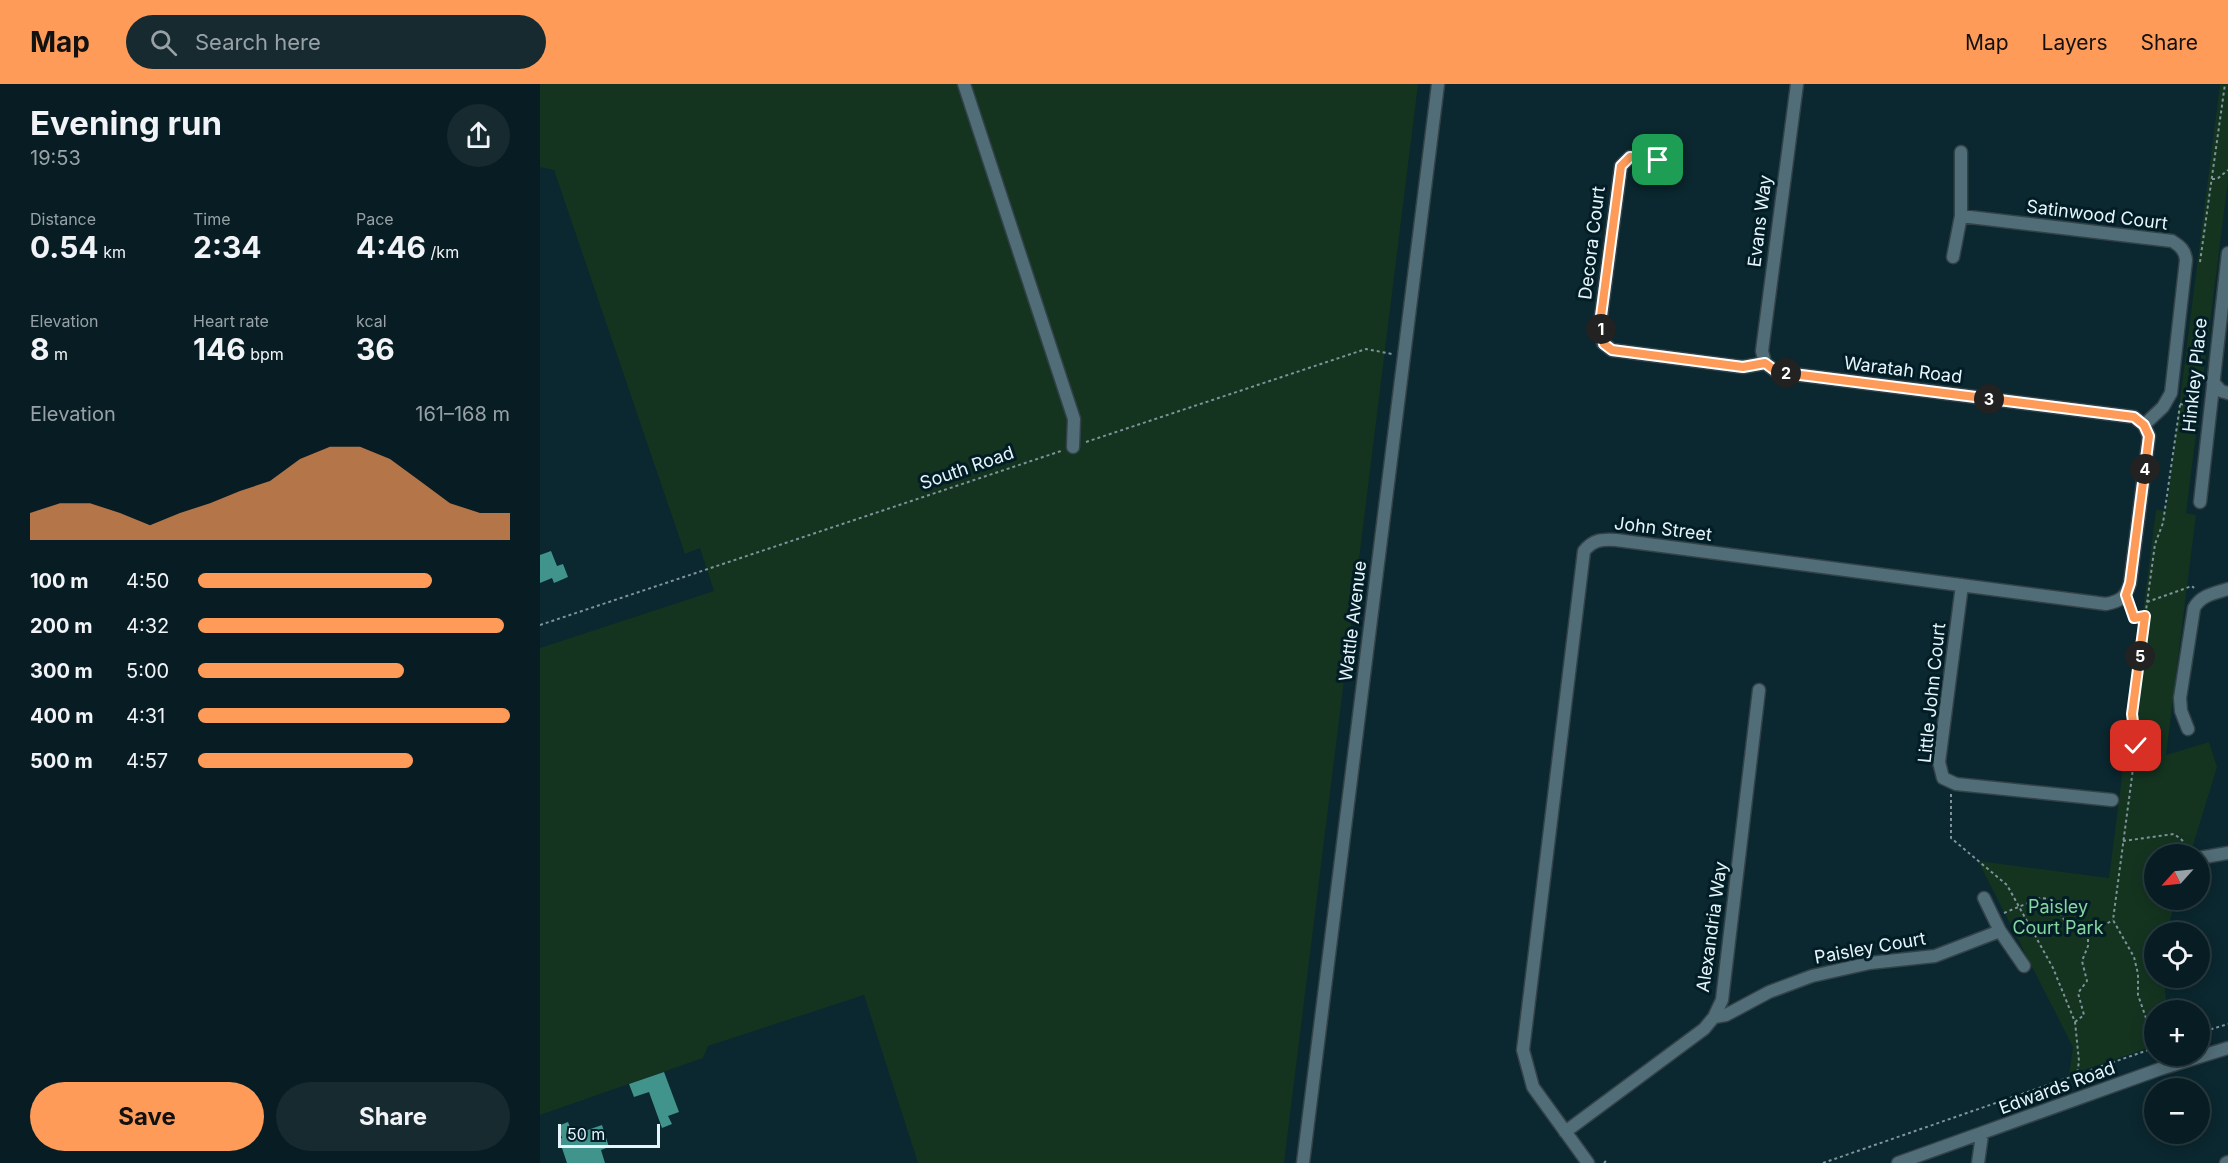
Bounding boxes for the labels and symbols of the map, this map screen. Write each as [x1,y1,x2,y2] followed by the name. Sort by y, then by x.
[1632,134,1683,185] pin
[1743,174,1776,268] street label: Evans Way
[1574,185,1609,301] street label: Decora Court
[2025,195,2169,234] street label: Satinwood Court
[1586,314,1616,344] pin: 1
[2178,317,2211,433] street label: Hinkley Place
[1843,352,1963,387] street label: Waratah Road
[1771,358,1801,388] pin: 2
[1974,384,2004,414] pin: 3
[917,442,1017,493] street label: South Road
[2130,454,2160,484] pin: 4
[1613,512,1713,545] street label: John Street
[1335,559,1370,682] street label: Wattle Avenue
[1914,622,1949,764] street label: Little John Court
[2125,641,2155,671] pin: 5
[2110,720,2161,771] pin
[2144,844,2210,910] north arrow
[1692,860,1731,994] street label: Alexandria Way
[2012,896,2104,938] park label: Paisley Court Park
[1813,927,1927,968] street label: Paisley Court
[1996,1057,2118,1118] street label: Edwards Road
[558,1121,660,1148] scale bar

